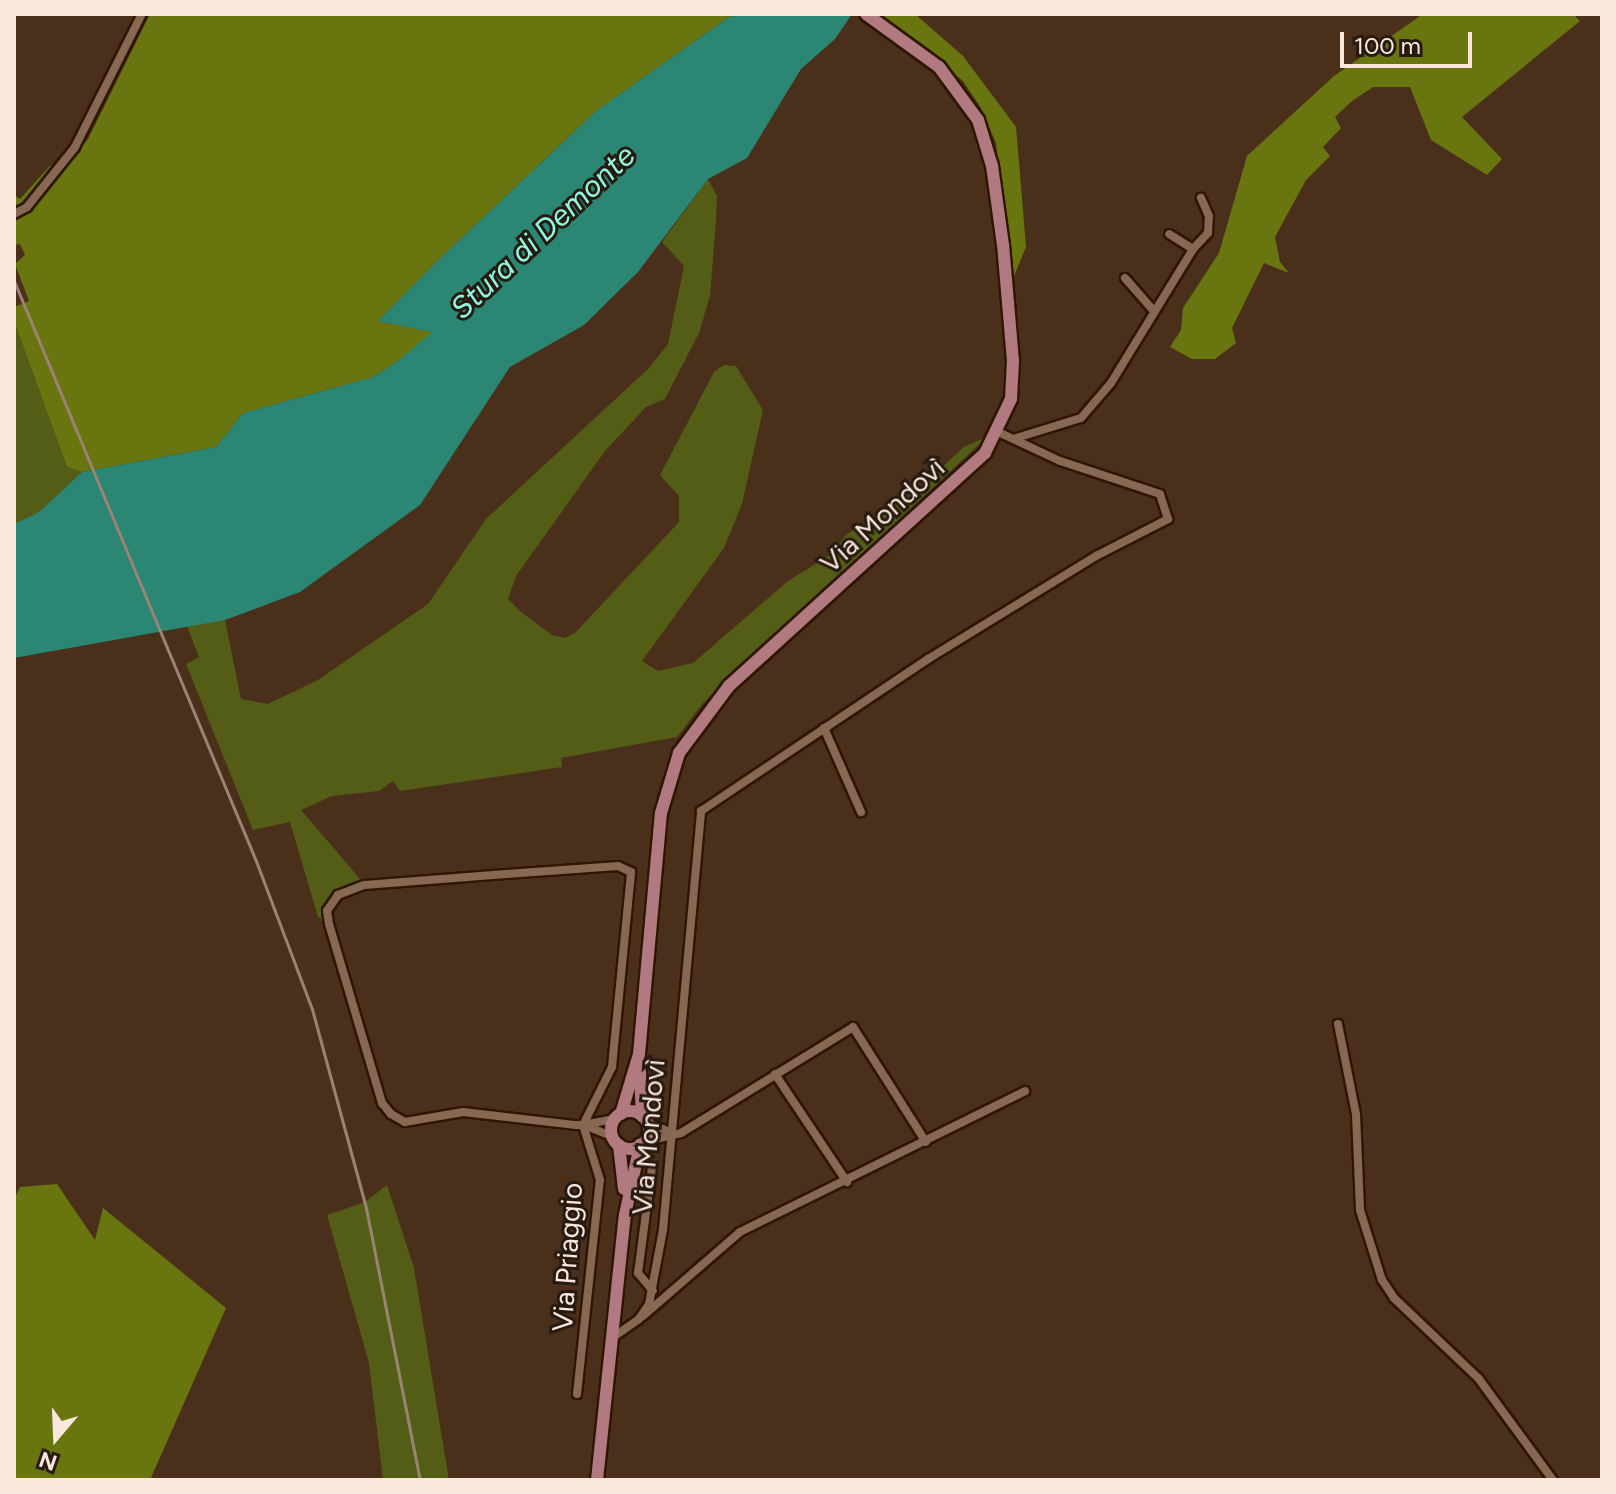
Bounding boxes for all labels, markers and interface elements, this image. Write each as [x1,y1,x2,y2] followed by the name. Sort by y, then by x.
[1344,16,1476,66] scale bar
[1354,31,1421,60] text: 100 m
[443,137,643,327] water label: Stura di Demonte
[813,450,951,580] street label: Via Mondovì
[624,1058,672,1216] street label: Via Mondovì
[545,1181,589,1333] street label: Via Priaggio
[16,1398,96,1478] north arrow
[36,1446,60,1477] text: N

